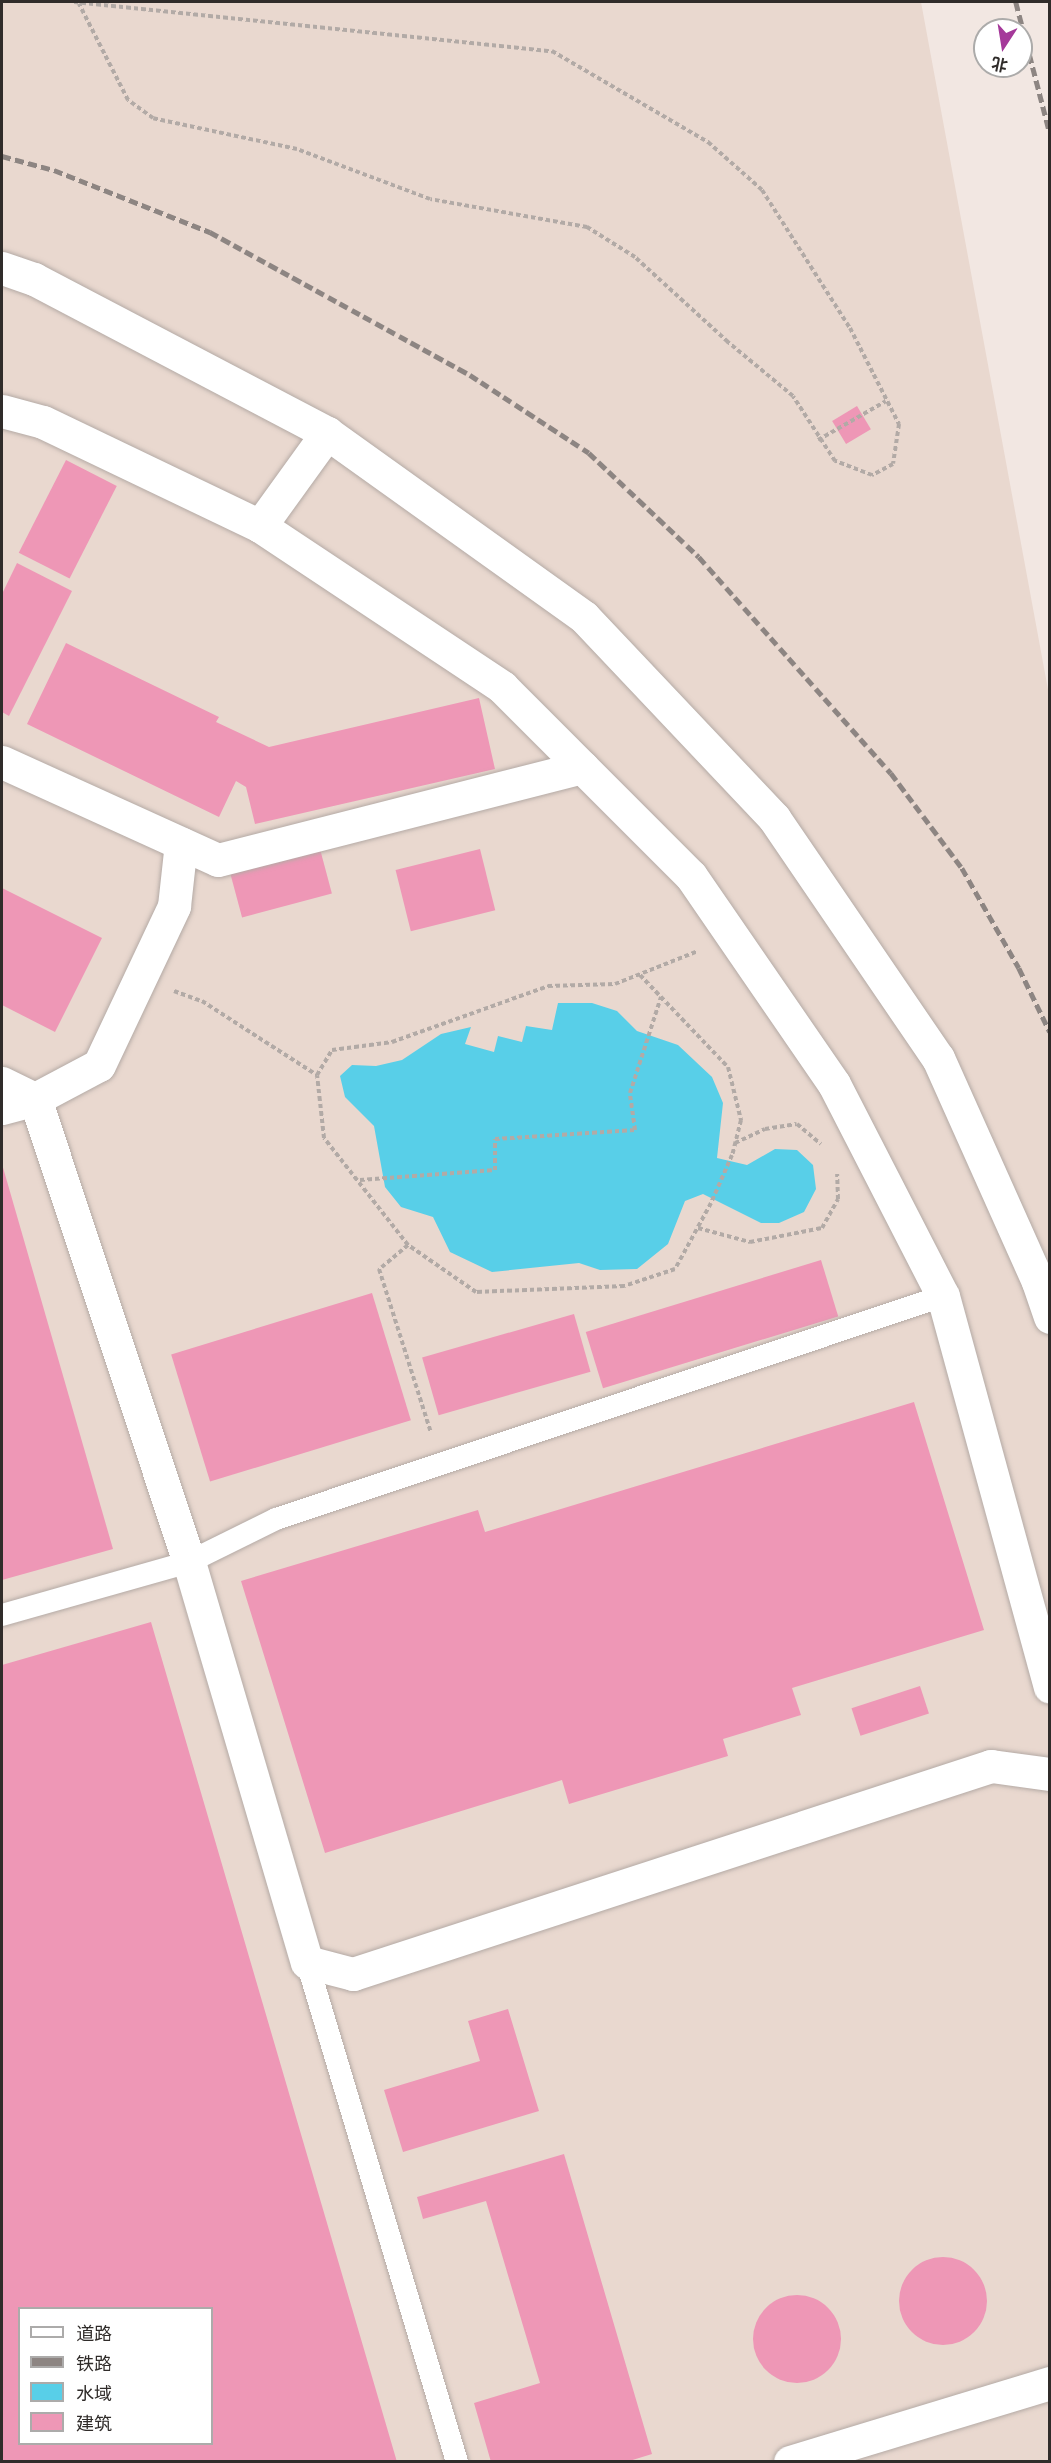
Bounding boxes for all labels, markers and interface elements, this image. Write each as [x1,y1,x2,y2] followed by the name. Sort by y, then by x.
[973,18,1033,78] north arrow
[990,54,1009,74] text: 北
[18,2307,213,2445] legend
[76,2324,112,2344] text: 道路
[76,2354,112,2374] text: 铁路
[76,2384,112,2404] text: 水域
[76,2414,112,2434] text: 建筑

